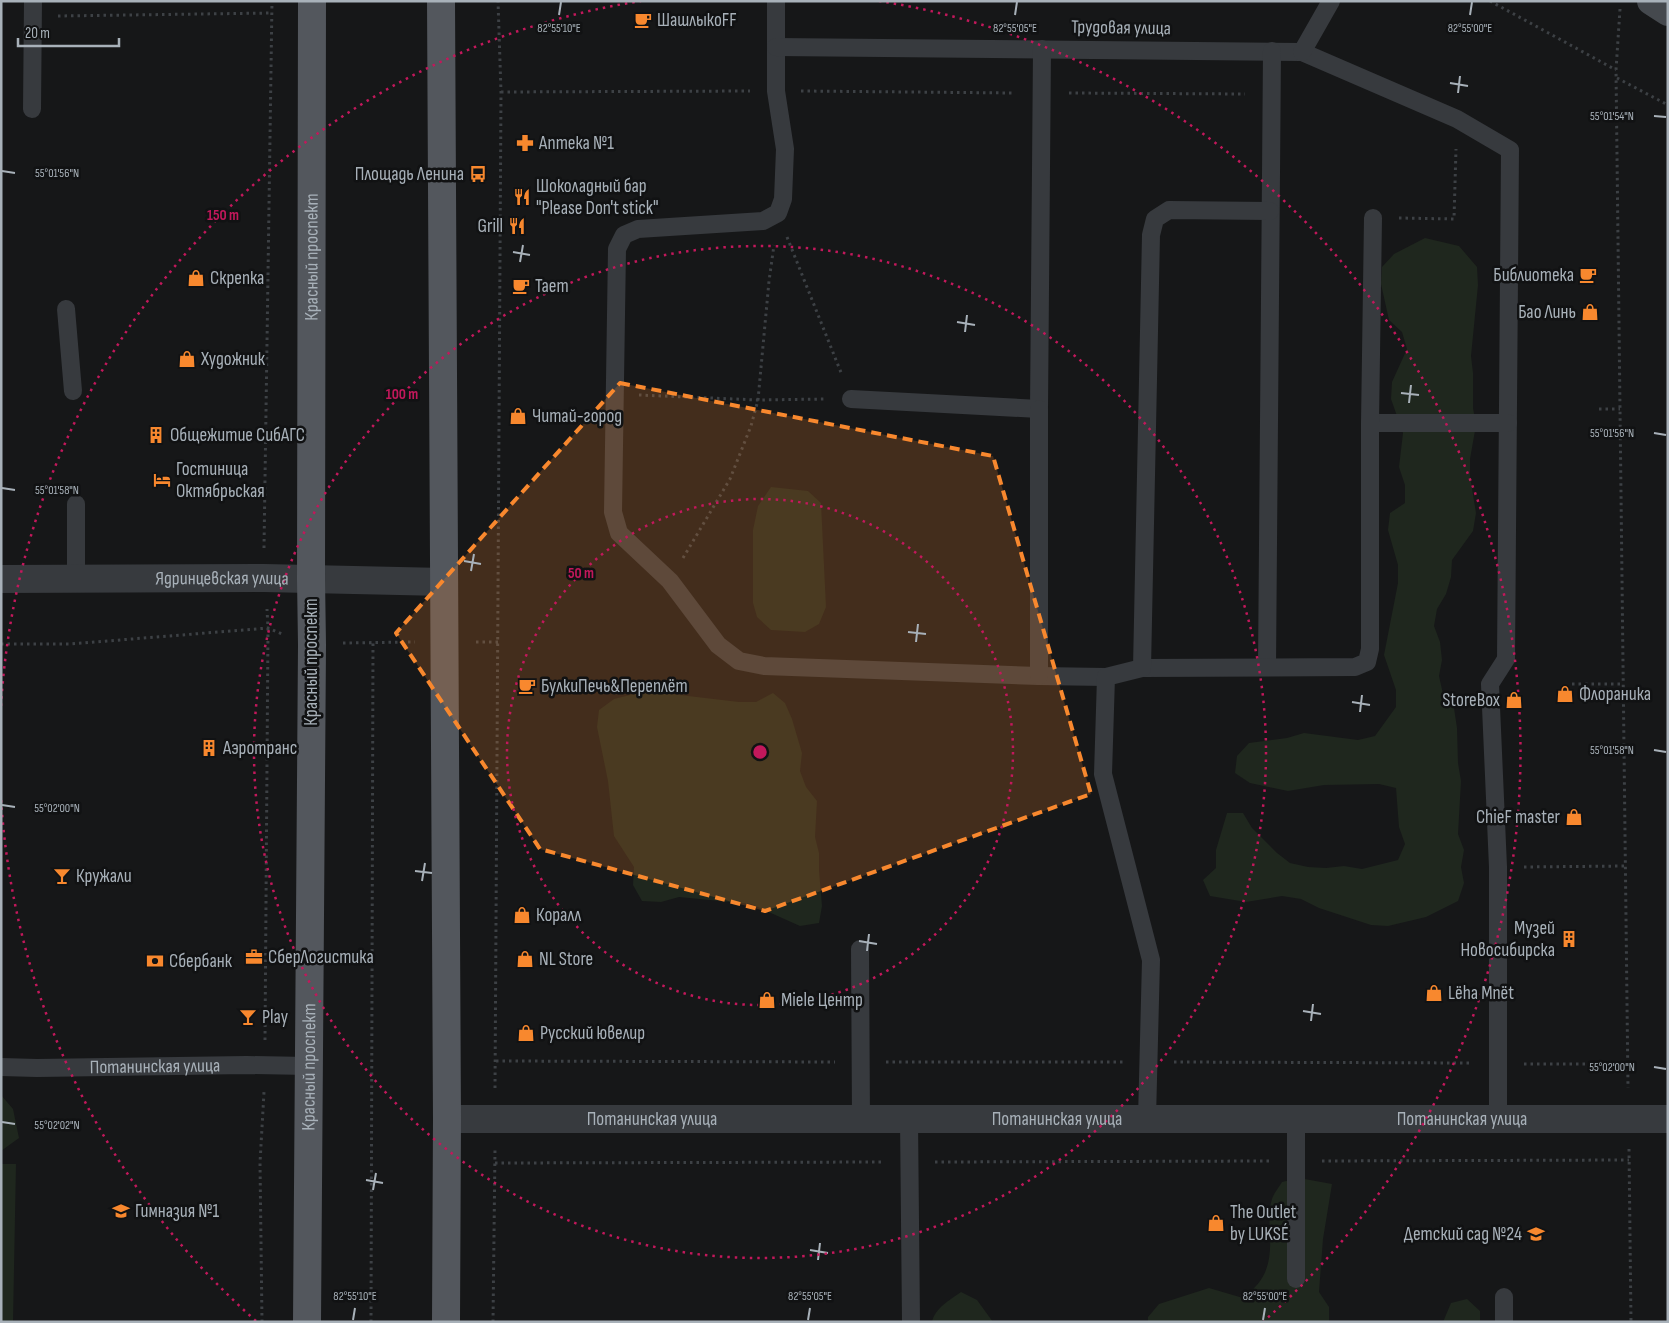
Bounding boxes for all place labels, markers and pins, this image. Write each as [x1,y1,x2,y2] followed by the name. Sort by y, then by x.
[657,9,737,32] place label: ШашлыкoFF
[633,10,653,30] cafe icon: ШашлыкoFF
[538,132,614,155] place label: Аптека №1
[515,133,535,153] pharmacy icon: Аптека №1
[355,163,464,186] place label: Площадь Ленина
[468,164,488,184] bus stop icon: Площадь Ленина
[536,175,659,220] place label: Шоколадный бар "Please Don't stick"
[512,187,532,207] restaurant icon: Шоколадный бар "Please Don't stick"
[477,215,503,238] place label: Grill
[507,216,527,236] restaurant icon: Grill
[1493,264,1574,287] place label: Библиотека
[1578,265,1598,285] cafe icon: Библиотека
[210,267,264,290] place label: Скрепка
[186,268,206,288] shop icon: Скрепка
[535,275,569,298] place label: Тает
[511,276,531,296] cafe icon: Тает
[1518,301,1576,324] place label: Бао Линь
[1580,302,1600,322] shop icon: Бао Линь
[200,348,266,371] place label: Художник
[177,349,197,369] shop icon: Художник
[532,405,622,428] place label: Читай-город
[508,406,528,426] shop icon: Читай-город
[170,424,305,447] place label: Общежитие СибАГС
[146,425,166,445] building icon: Общежитие СибАГС
[176,458,265,503] place label: Гостиница Октябрьская
[152,470,172,490] hotel icon: Гостиница Октябрьская
[541,675,688,698] place label: БулкиПечь&Переплёт
[517,676,537,696] cafe icon: БулкиПечь&Переплёт
[1579,683,1651,706] place label: Флораника
[1555,684,1575,704] shop icon: Флораника
[1442,689,1500,712] place label: StoreBox
[1504,690,1524,710] shop icon: StoreBox
[222,737,297,760] place label: Аэротранс
[199,738,219,758] building icon: Аэротранс
[751,743,769,761] centre of rings
[1476,806,1561,829] place label: ChieF master
[1564,807,1584,827] shop icon: ChieF master
[76,865,132,888] place label: Кружали
[52,866,72,886] bar icon: Кружали
[536,904,581,927] place label: Коралл
[512,905,532,925] shop icon: Коралл
[1460,917,1555,962] place label: Музей Новосибирска
[1559,929,1579,949] building icon: Музей Новосибирска
[268,946,374,969] place label: СберЛогистика
[244,947,264,967] office icon: СберЛогистика
[539,948,593,971] place label: NL Store
[515,949,535,969] shop icon: NL Store
[169,950,233,973] place label: Сбербанк
[145,951,165,971] bank icon: Сбербанк
[1448,982,1514,1005] place label: Lёha Mnёt
[1424,983,1444,1003] shop icon: Lёha Mnёt
[781,989,863,1012] place label: Miele Центр
[757,990,777,1010] shop icon: Miele Центр
[262,1006,289,1029] place label: Play
[238,1007,258,1027] bar icon: Play
[540,1022,645,1045] place label: Русский ювелир
[516,1023,536,1043] shop icon: Русский ювелир
[135,1200,220,1223] place label: Гимназия №1
[111,1201,131,1221] school or university icon: Гимназия №1
[1230,1201,1297,1246] place label: The Outlet by LUKSÉ
[1206,1213,1226,1233] shop icon: The Outlet by LUKSÉ
[1404,1223,1522,1246] place label: Детский сад №24
[1526,1224,1546,1244] school or university icon: Детский сад №24

